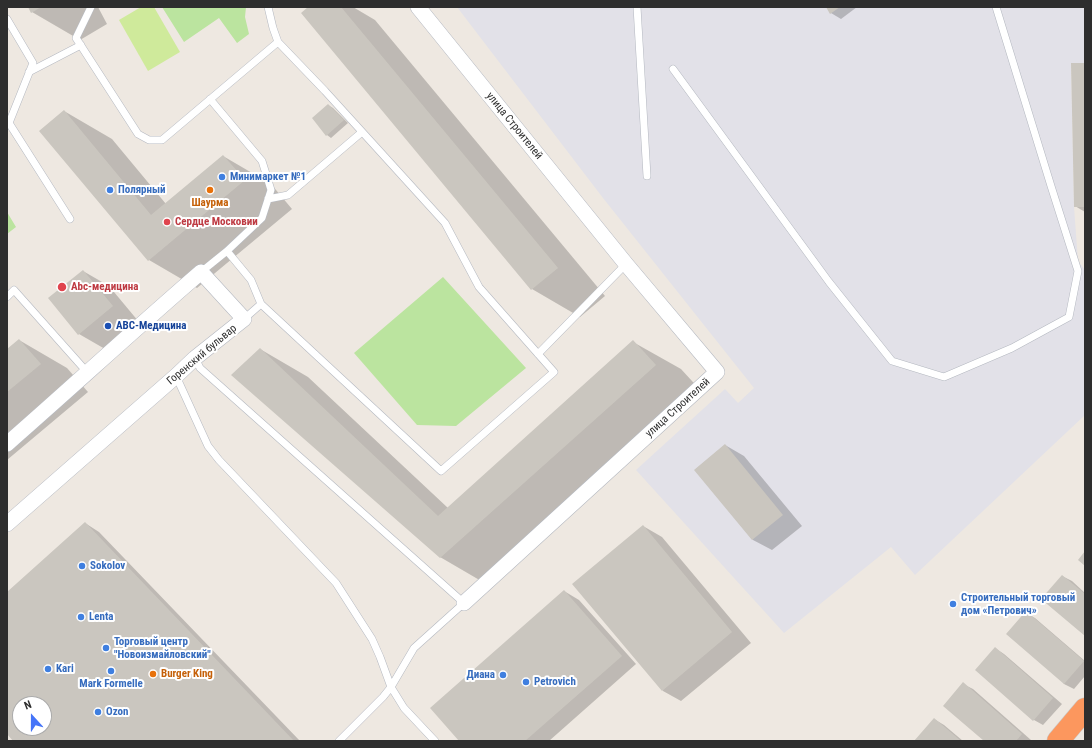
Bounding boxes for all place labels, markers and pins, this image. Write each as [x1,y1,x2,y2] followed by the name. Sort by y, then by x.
[230,170,306,184] place label: Минимаркет №1
[217,172,227,182] marker: Минимаркет №1
[118,183,166,197] place label: Полярный
[105,185,115,195] marker: Полярный
[205,185,215,195] marker: Шаурма
[191,196,229,210] place label: Шаурма
[175,215,258,229] place label: Сердце Московии
[162,217,172,227] marker: Сердце Московии
[71,280,138,294] place label: Abc-медицина
[56,281,68,293] marker: Abc-медицина
[116,319,186,333] place label: АВС-Медицина
[103,321,113,331] marker: АВС-Медицина
[90,559,125,573] place label: Sokolov
[77,561,87,571] marker: Sokolov
[961,591,1075,617] place label: Строительный торговый дом «Петрович»
[948,599,958,609] marker: Строительный торговый дом «Петрович»
[89,610,113,624] place label: Lenta
[76,612,86,622] marker: Lenta
[114,635,211,661] place label: Торговый центр "Новоизмайловский"
[101,643,111,653] marker: Торговый центр "Новоизмайловский"
[56,662,74,676] place label: Kari
[43,664,53,674] marker: Kari
[106,666,116,676] marker: Mark Formelle
[161,667,213,681] place label: Burger King
[466,668,495,682] place label: Диана
[148,669,158,679] marker: Burger King
[498,670,508,680] marker: Диана
[534,675,576,689] place label: Petrovich
[79,677,143,691] place label: Mark Formelle
[521,677,531,687] marker: Petrovich
[106,705,128,719] place label: Ozon
[93,707,103,717] marker: Ozon

